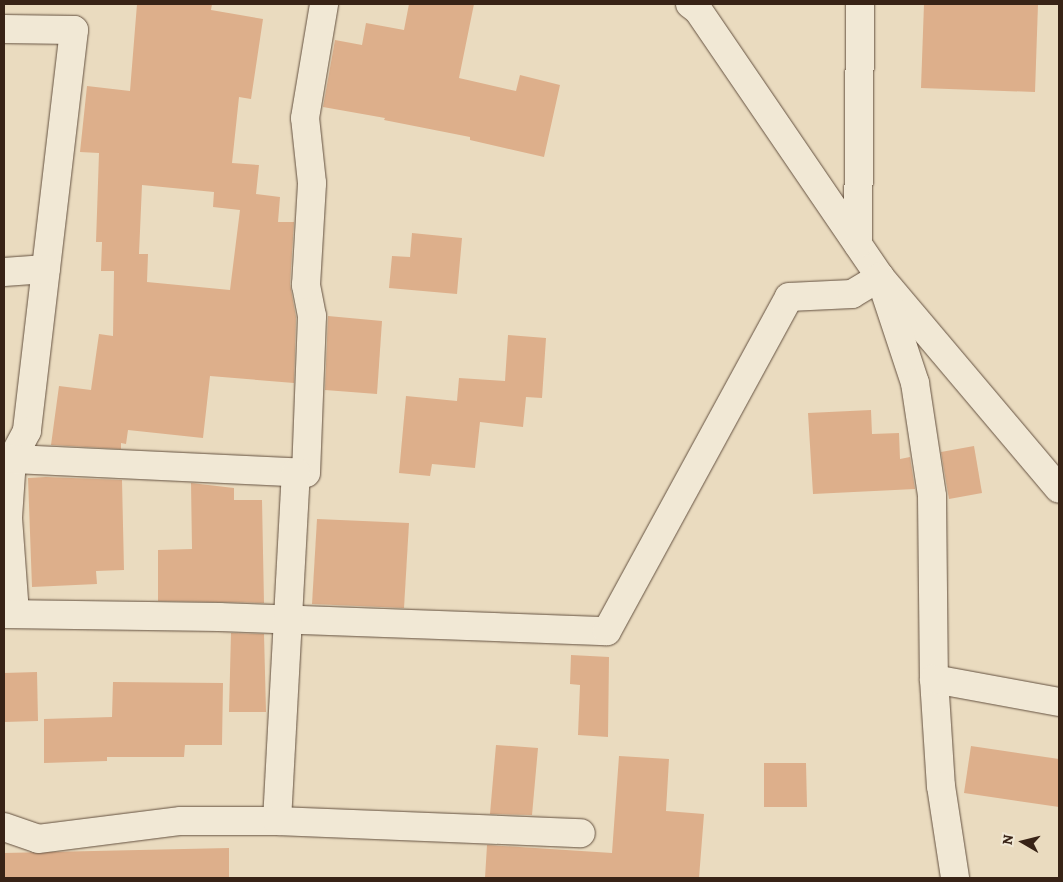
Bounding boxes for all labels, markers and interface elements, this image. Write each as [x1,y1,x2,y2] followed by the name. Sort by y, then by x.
[998,817,1048,867] north arrow
[998,833,1018,846] text: N

